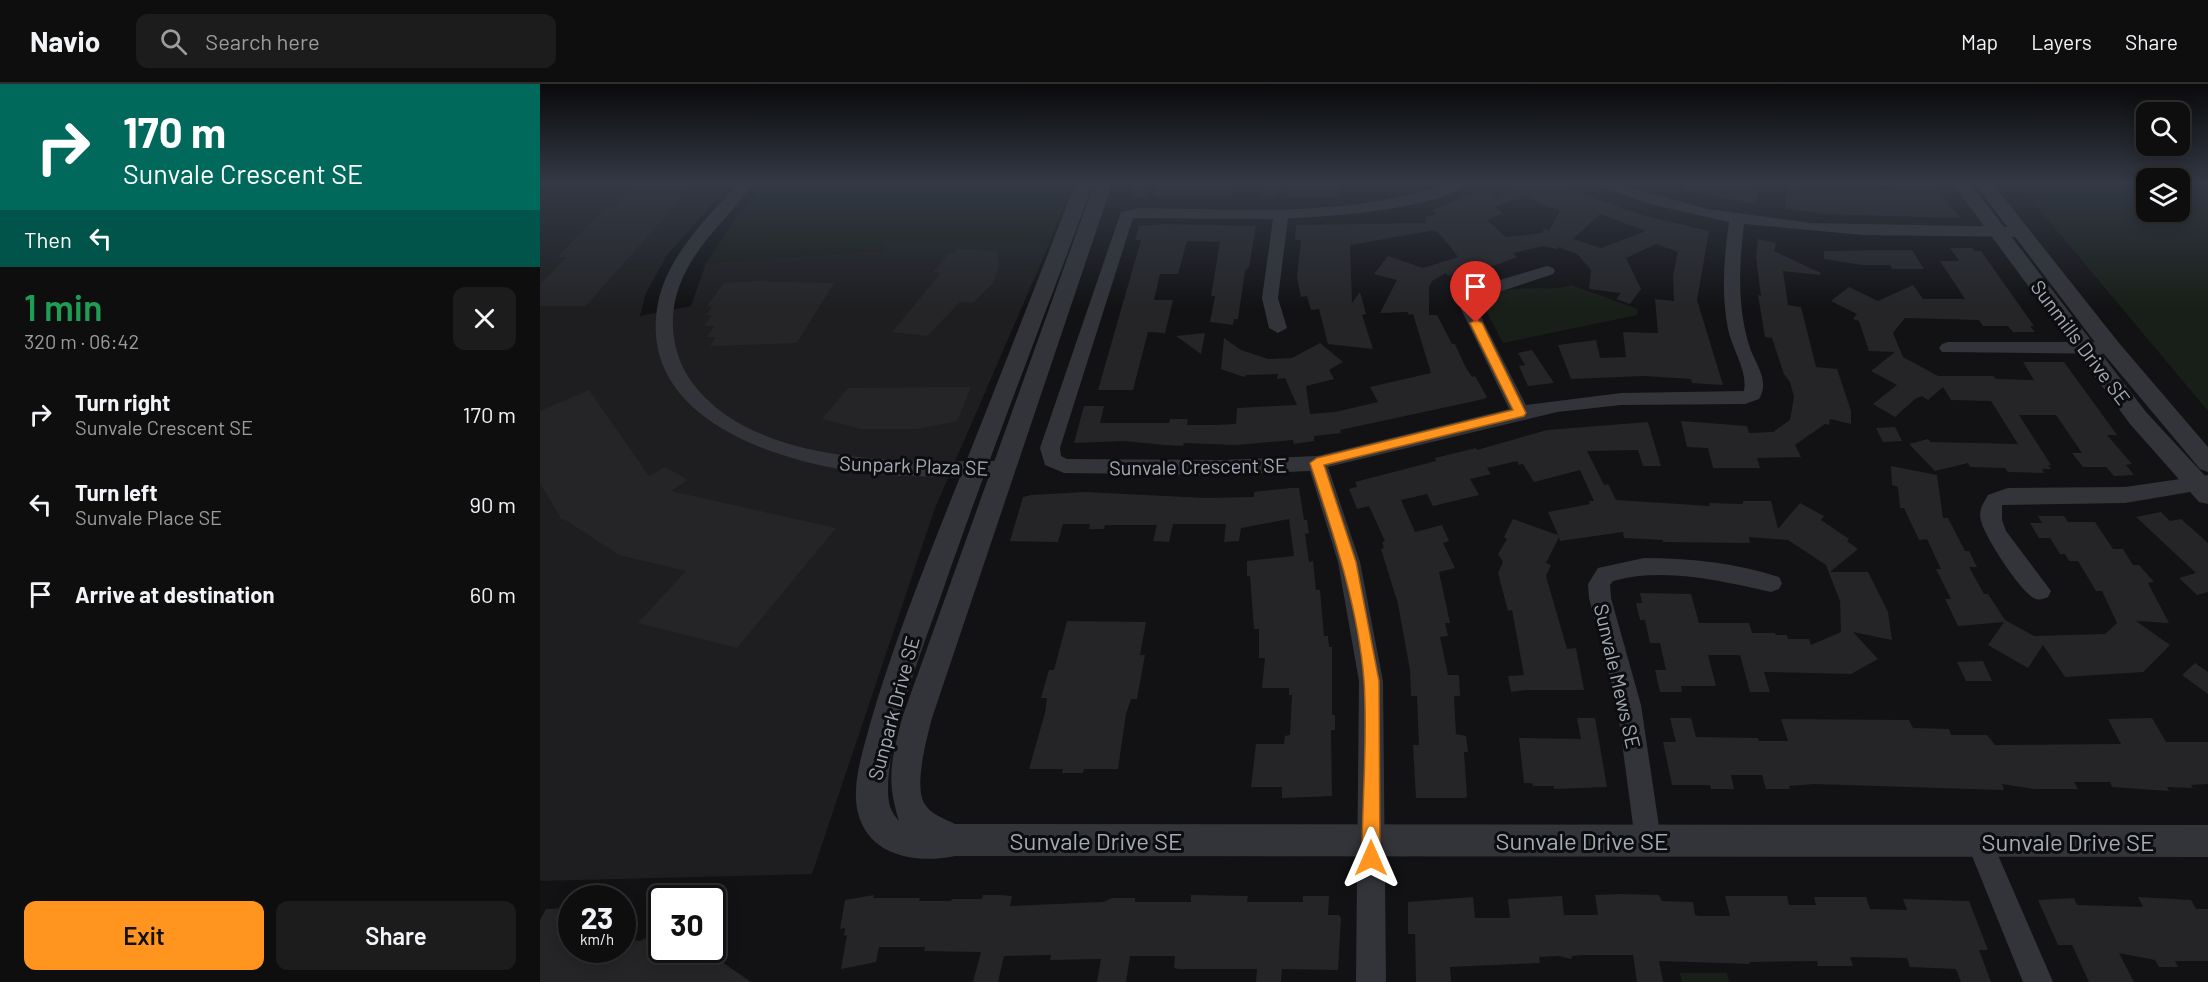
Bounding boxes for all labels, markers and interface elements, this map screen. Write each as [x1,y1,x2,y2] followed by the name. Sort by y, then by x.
[136,14,556,68] search box
[30,24,100,58] text: Navio
[157,25,190,58] icon: search
[205,28,320,54] text: Search here
[1961,29,1998,54] text: Map
[2031,29,2092,54] text: Layers
[2125,29,2178,54] text: Share
[2136,102,2190,222] map controls
[2136,102,2190,156] button: search
[123,106,226,156] text: 170 m
[24,108,102,186] icon: right
[123,157,363,189] text: Sunvale Crescent SE
[2136,168,2190,222] button: layers
[84,222,117,255] icon: left
[24,226,72,252] text: Then
[1450,261,1501,323] pin
[1459,270,1492,303] icon: arrive
[2026,275,2136,409] street label: Sunmills Drive SE
[24,285,103,328] text: 1 min
[453,287,516,350] button: close
[24,329,139,353] text: 320 m · 06:42
[75,389,170,415] text: Turn right
[24,398,57,431] icon: right
[463,401,516,427] text: 170 m
[75,415,253,439] text: Sunvale Crescent SE
[839,450,989,480] street label: Sunpark Plaza SE
[1109,452,1287,480] street label: Sunvale Crescent SE
[75,479,158,505] text: Turn left
[24,488,57,521] icon: left
[470,491,516,517] text: 90 m
[75,505,222,529] text: Sunvale Place SE
[24,578,57,611] icon: arrive
[75,581,274,607] text: Arrive at destination
[470,581,516,607] text: 60 m
[1590,601,1646,751] street label: Sunvale Mews SE
[862,633,924,783] street label: Sunpark Drive SE
[1010,826,1182,855] street label: Sunvale Drive SE
[1339,826,1403,890] position arrow
[1496,826,1668,855] street label: Sunvale Drive SE
[1982,827,2154,856] street label: Sunvale Drive SE
[648,885,726,963] speed limit sign: 30
[581,899,613,935] text: 23
[24,901,264,970] button: Exit
[276,901,516,970] button: Share
[580,930,614,948] text: km/h

